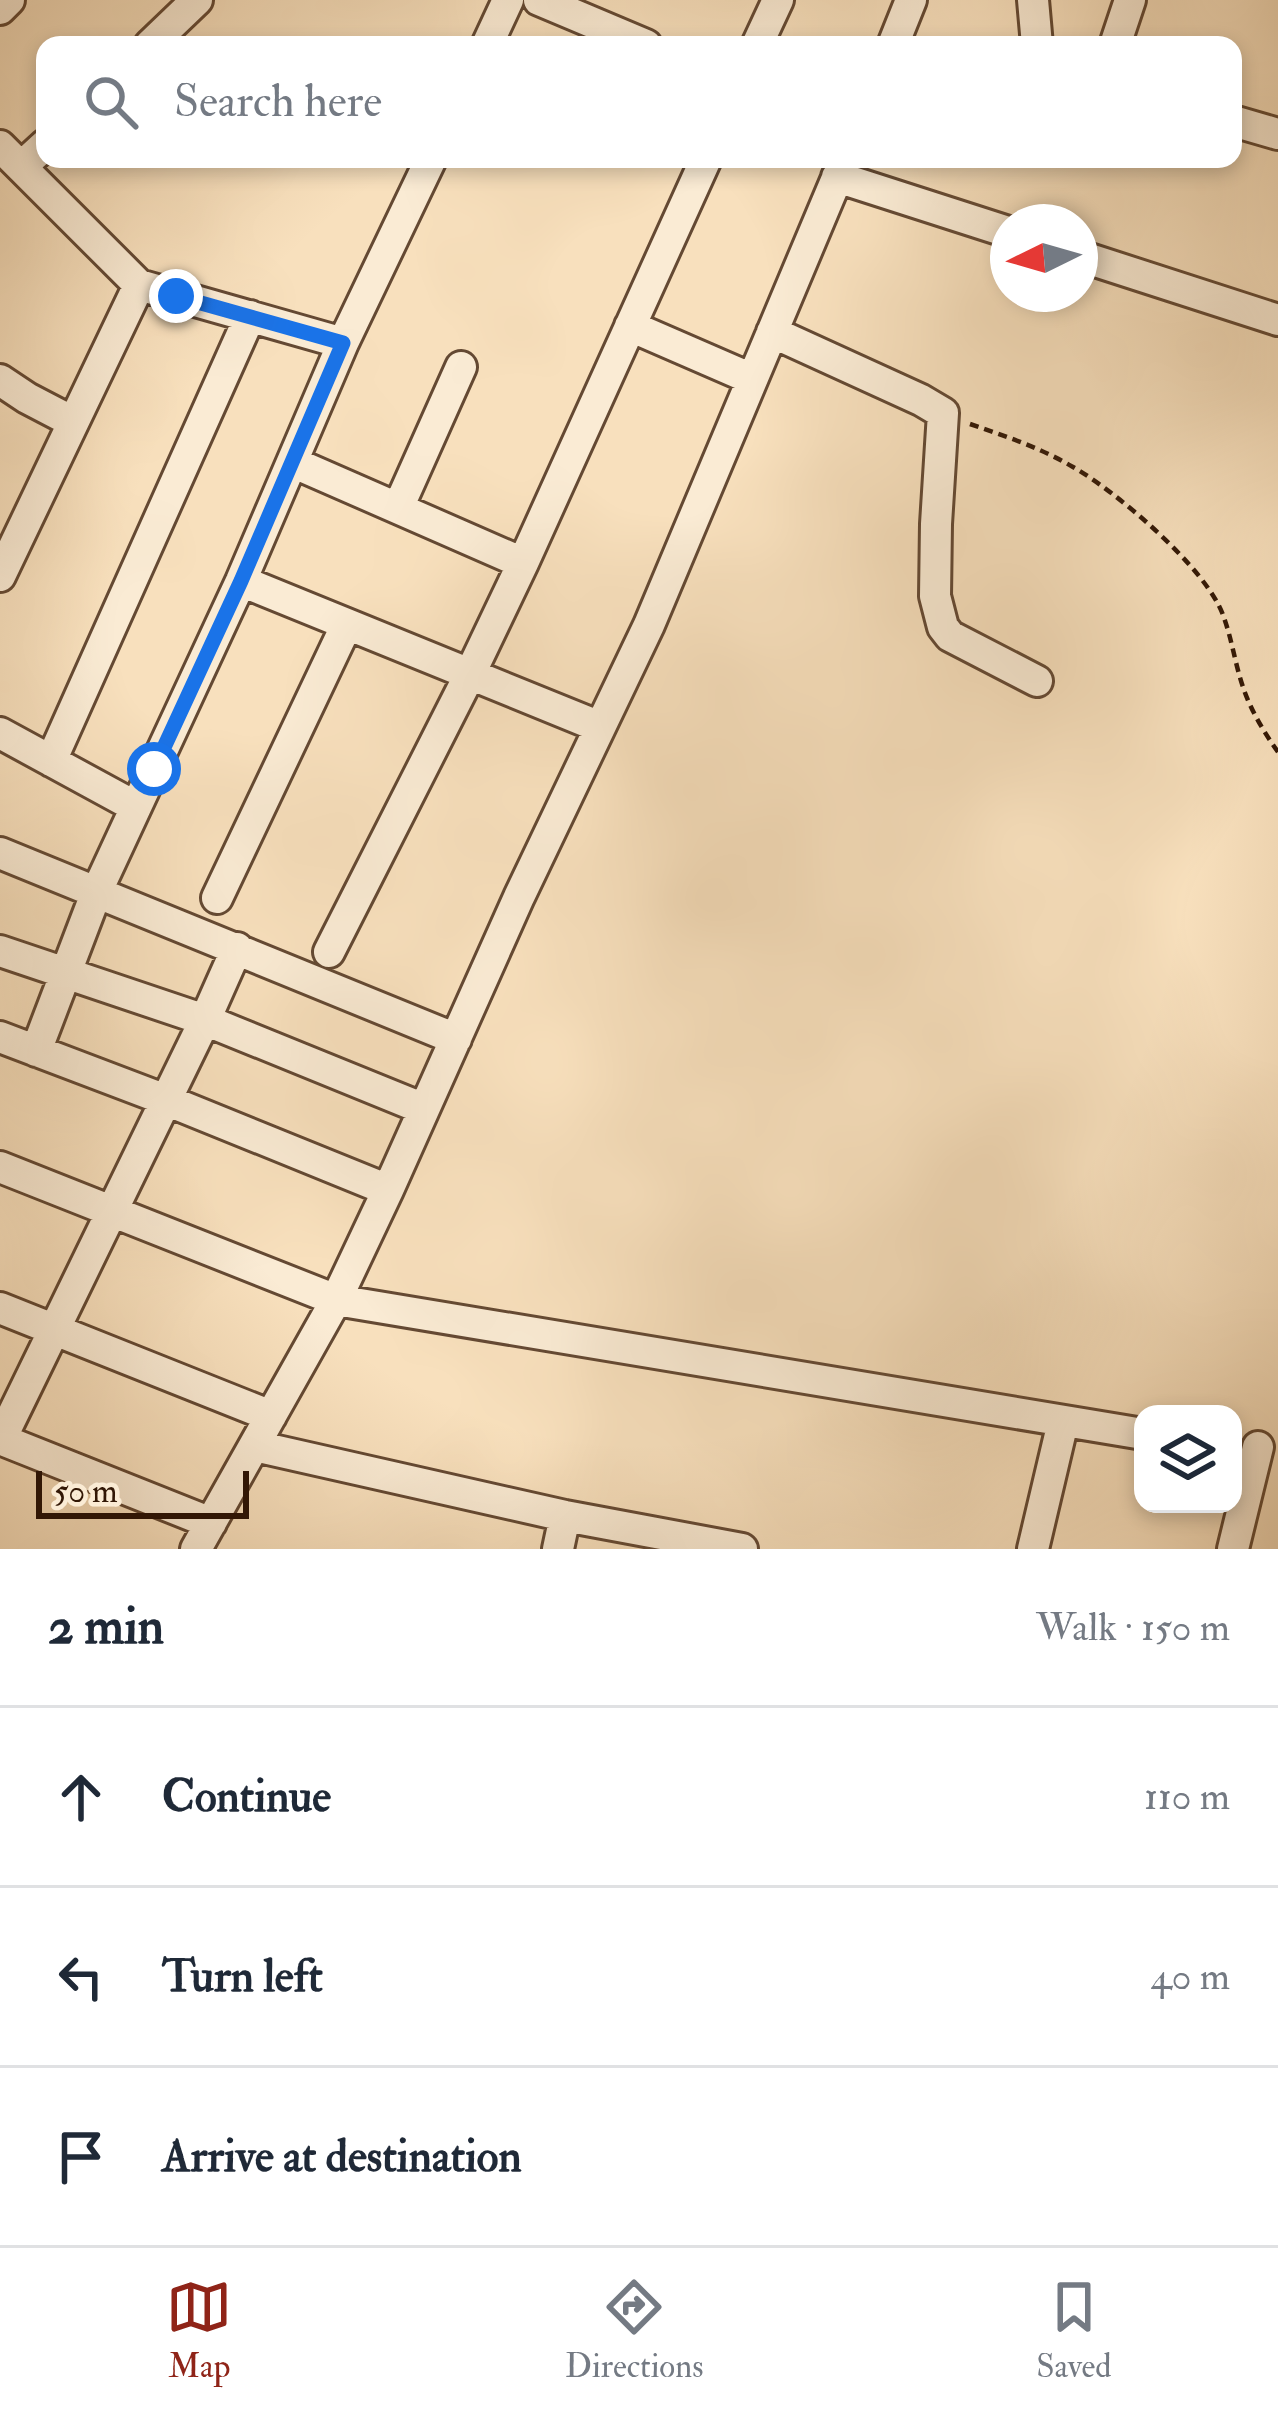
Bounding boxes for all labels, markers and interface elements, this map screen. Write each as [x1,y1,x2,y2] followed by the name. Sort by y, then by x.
[36,36,1242,168] search box
[78,69,144,135] icon: search
[174,74,382,130] text: Search here
[990,204,1098,312] north arrow
[149,269,203,323] route end
[127,742,181,796] route start
[1134,1405,1242,1513] map controls
[1134,1405,1242,1513] button: layers
[36,1465,249,1518] scale bar
[54,1471,118,1512] text: 50 m
[48,1595,164,1659] text: 2 min
[1036,1603,1230,1652] text: Walk · 150 m
[48,1764,114,1830] icon: ahead
[162,1769,331,1825] text: Continue
[1144,1772,1230,1821] text: 110 m
[48,1944,114,2010] icon: left
[162,1949,323,2005] text: Turn left
[1151,1952,1230,2001] text: 40 m
[48,2124,114,2190] icon: arrive
[162,2129,522,2185] text: Arrive at destination
[166,2274,232,2387] tab: Map
[565,2274,704,2387] tab: Directions
[1036,2274,1112,2387] tab: Saved

